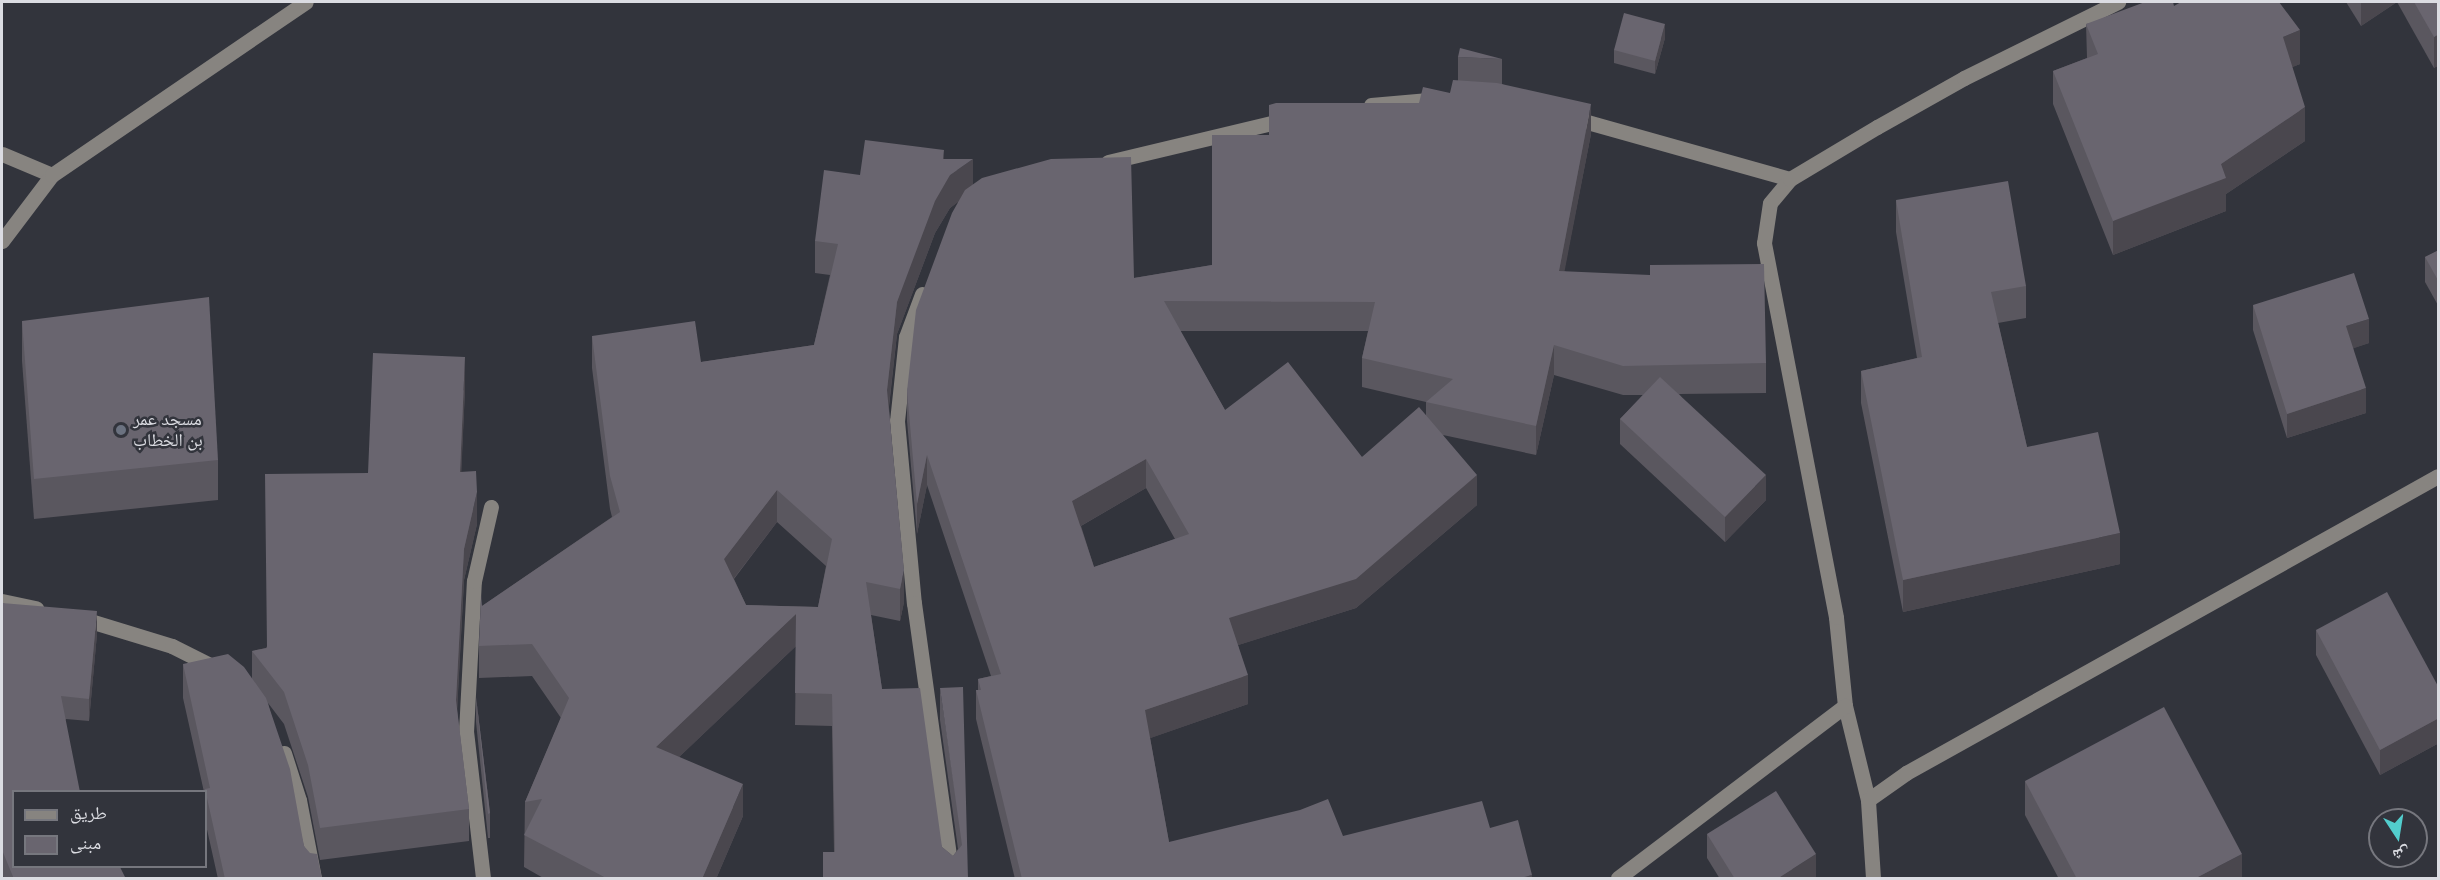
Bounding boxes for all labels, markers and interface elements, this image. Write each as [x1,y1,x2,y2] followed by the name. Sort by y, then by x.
[133,409,203,452] place label: مسجد عمر بن الخطاب
[114,423,128,437] marker: مسجد عمر بن الخطاب
[12,790,207,868] legend
[70,802,107,823] text: طريق
[2368,808,2428,868] north arrow
[70,832,101,853] text: مبنى
[2391,843,2412,865] text: ش

